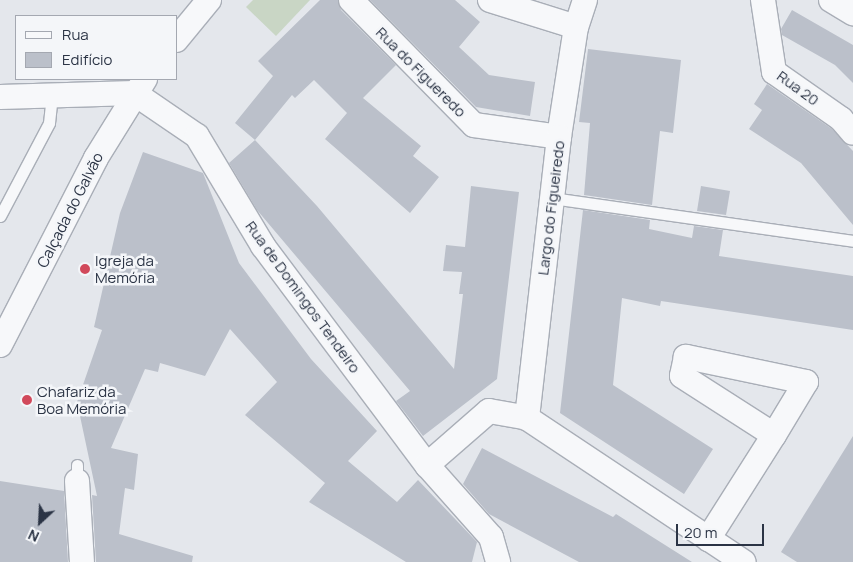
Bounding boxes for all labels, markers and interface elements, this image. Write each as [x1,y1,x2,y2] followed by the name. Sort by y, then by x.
[15,15,178,80] legend
[372,23,470,121] street label: Rua do Figueredo
[62,24,89,45] text: Rua
[62,49,112,70] text: Edifício
[774,67,822,109] street label: Rua 20
[534,140,568,276] street label: Largo do Figueiredo
[33,149,107,271] street label: Calçada do Galvão
[242,218,364,376] street label: Rua de Domingos Tendeiro
[95,251,155,286] place label: Igreja da Memória
[79,263,91,275] marker: Igreja da Memória
[37,382,126,417] place label: Chafariz da Boa Memória
[21,394,33,406] marker: Chafariz da Boa Memória
[15,497,65,547] north arrow
[678,514,766,546] scale bar
[684,522,717,543] text: 20 m
[25,525,42,547] text: N

